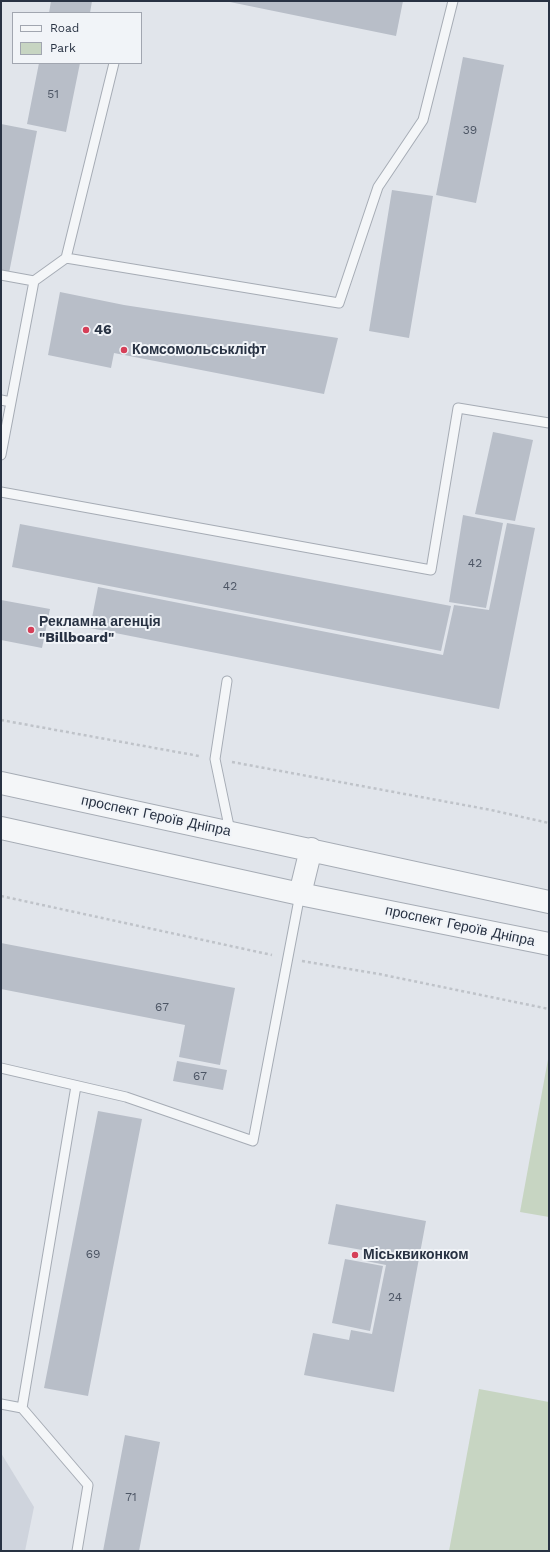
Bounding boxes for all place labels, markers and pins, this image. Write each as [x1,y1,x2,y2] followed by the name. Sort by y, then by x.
[94,322,112,338] place label: 46
[81,325,91,335] marker: 46
[132,342,266,358] place label: Комсомольськліфт
[119,345,129,355] marker: Комсомольськліфт
[39,614,161,646] place label: Рекламна агенція "Billboard"
[26,625,36,635] marker: Рекламна агенція "Billboard"
[363,1247,469,1263] place label: Міськвиконком
[350,1250,360,1260] marker: Міськвиконком

